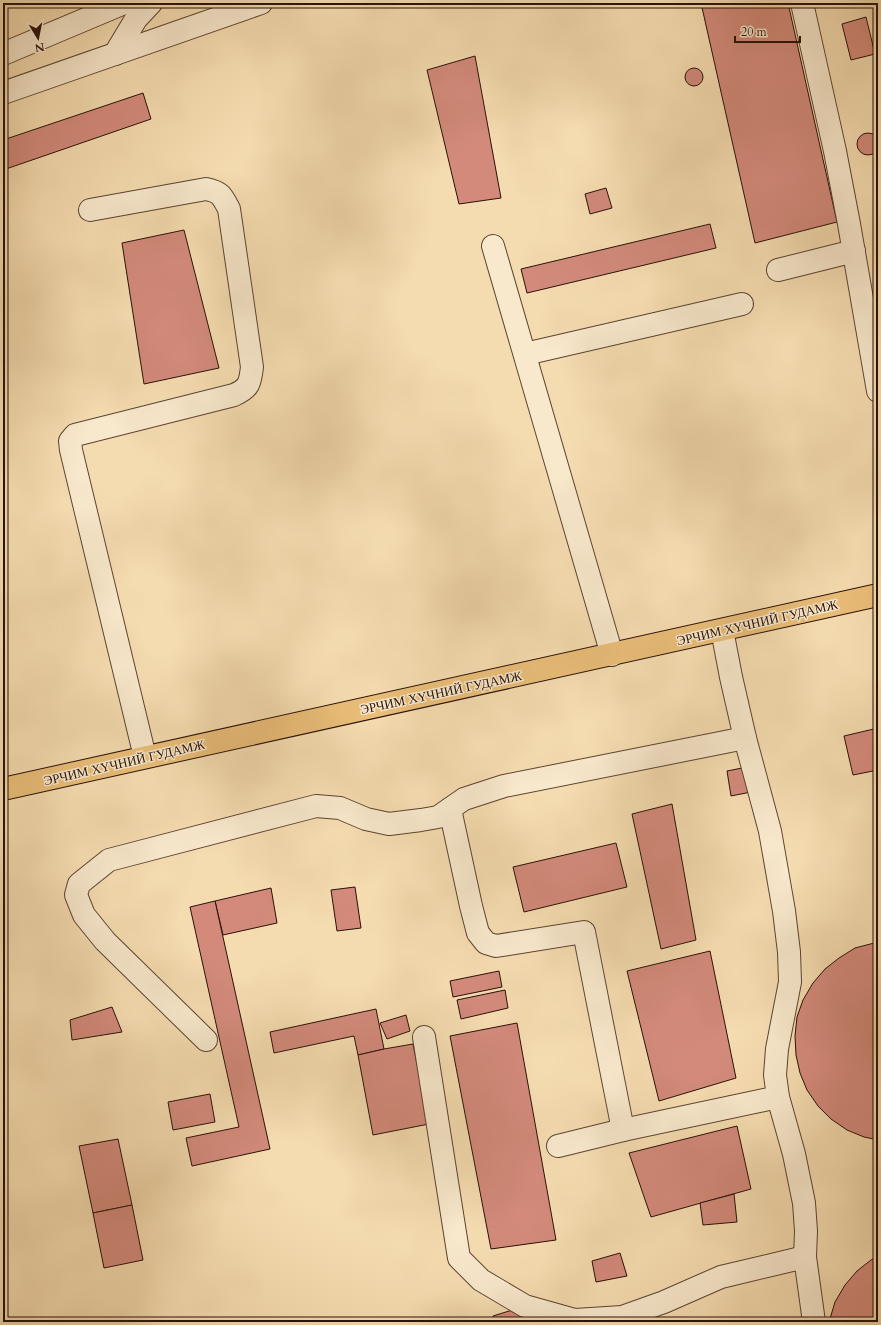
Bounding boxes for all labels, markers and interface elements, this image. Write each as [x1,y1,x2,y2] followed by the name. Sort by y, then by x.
[18,18,58,58] north arrow
[735,18,800,44] scale bar
[741,24,768,40] text: 20 m
[33,39,46,56] text: N
[675,596,840,650] street label: ЭРЧИМ ХҮЧНИЙ ГУДАМЖ
[359,667,524,719] street label: ЭРЧИМ ХҮЧНИЙ ГУДАМЖ
[42,736,207,790] street label: ЭРЧИМ ХҮЧНИЙ ГУДАМЖ

